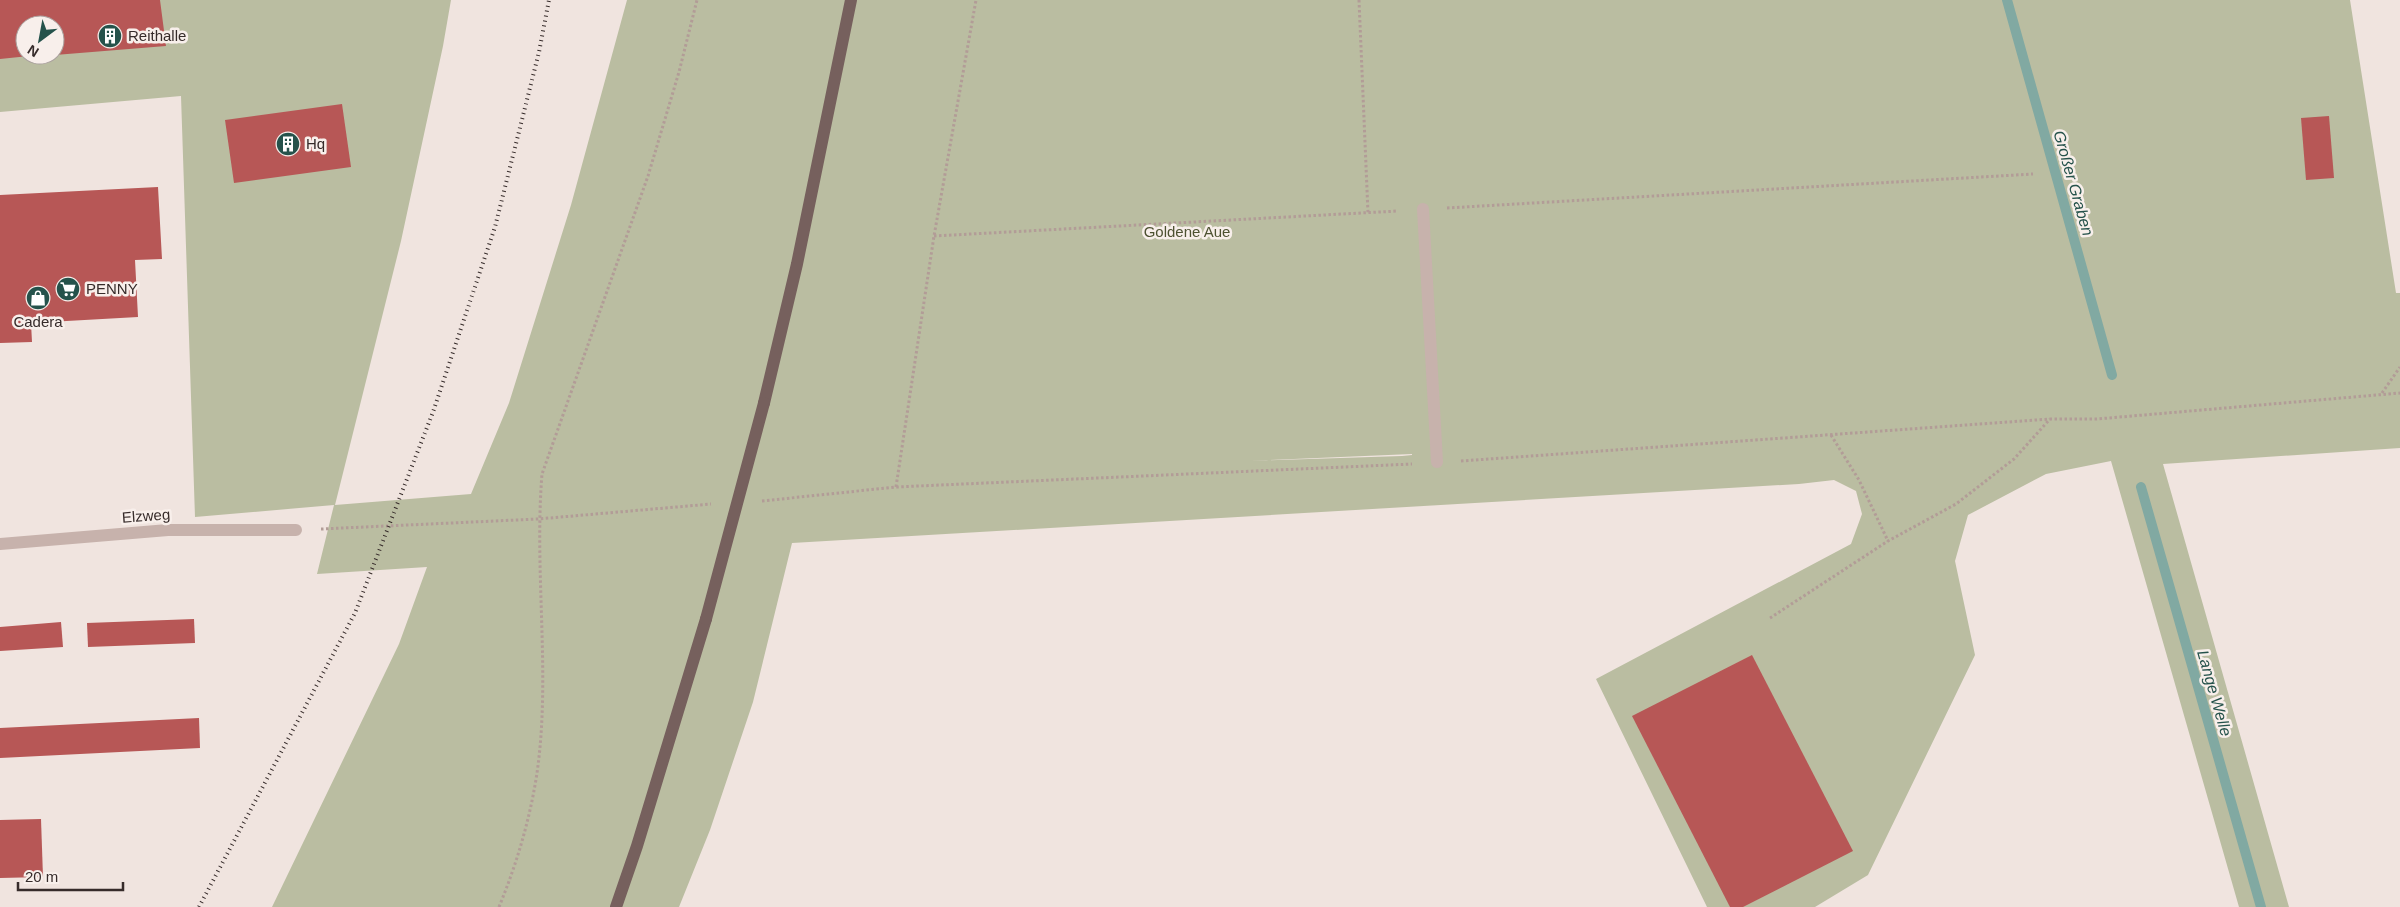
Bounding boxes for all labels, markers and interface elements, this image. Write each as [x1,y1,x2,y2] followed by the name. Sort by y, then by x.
[15,15,65,65] north arrow
[97,23,123,49] building icon: Reithalle
[128,27,186,44] place label: Reithalle
[25,42,42,60] text: N
[2050,129,2097,238] water label: Großer Graben
[275,131,301,157] building icon: Hq
[306,135,325,152] place label: Hq
[1144,223,1230,240] park label: Goldene Aue
[55,276,81,302] supermarket icon: PENNY
[86,280,138,297] place label: PENNY
[25,285,51,311] shop icon: Cadera
[13,313,63,330] place label: Cadera
[121,505,171,526] street label: Elzweg
[2194,648,2235,738] water label: Lange Welle
[18,860,122,892] scale bar
[25,868,58,885] text: 20 m

